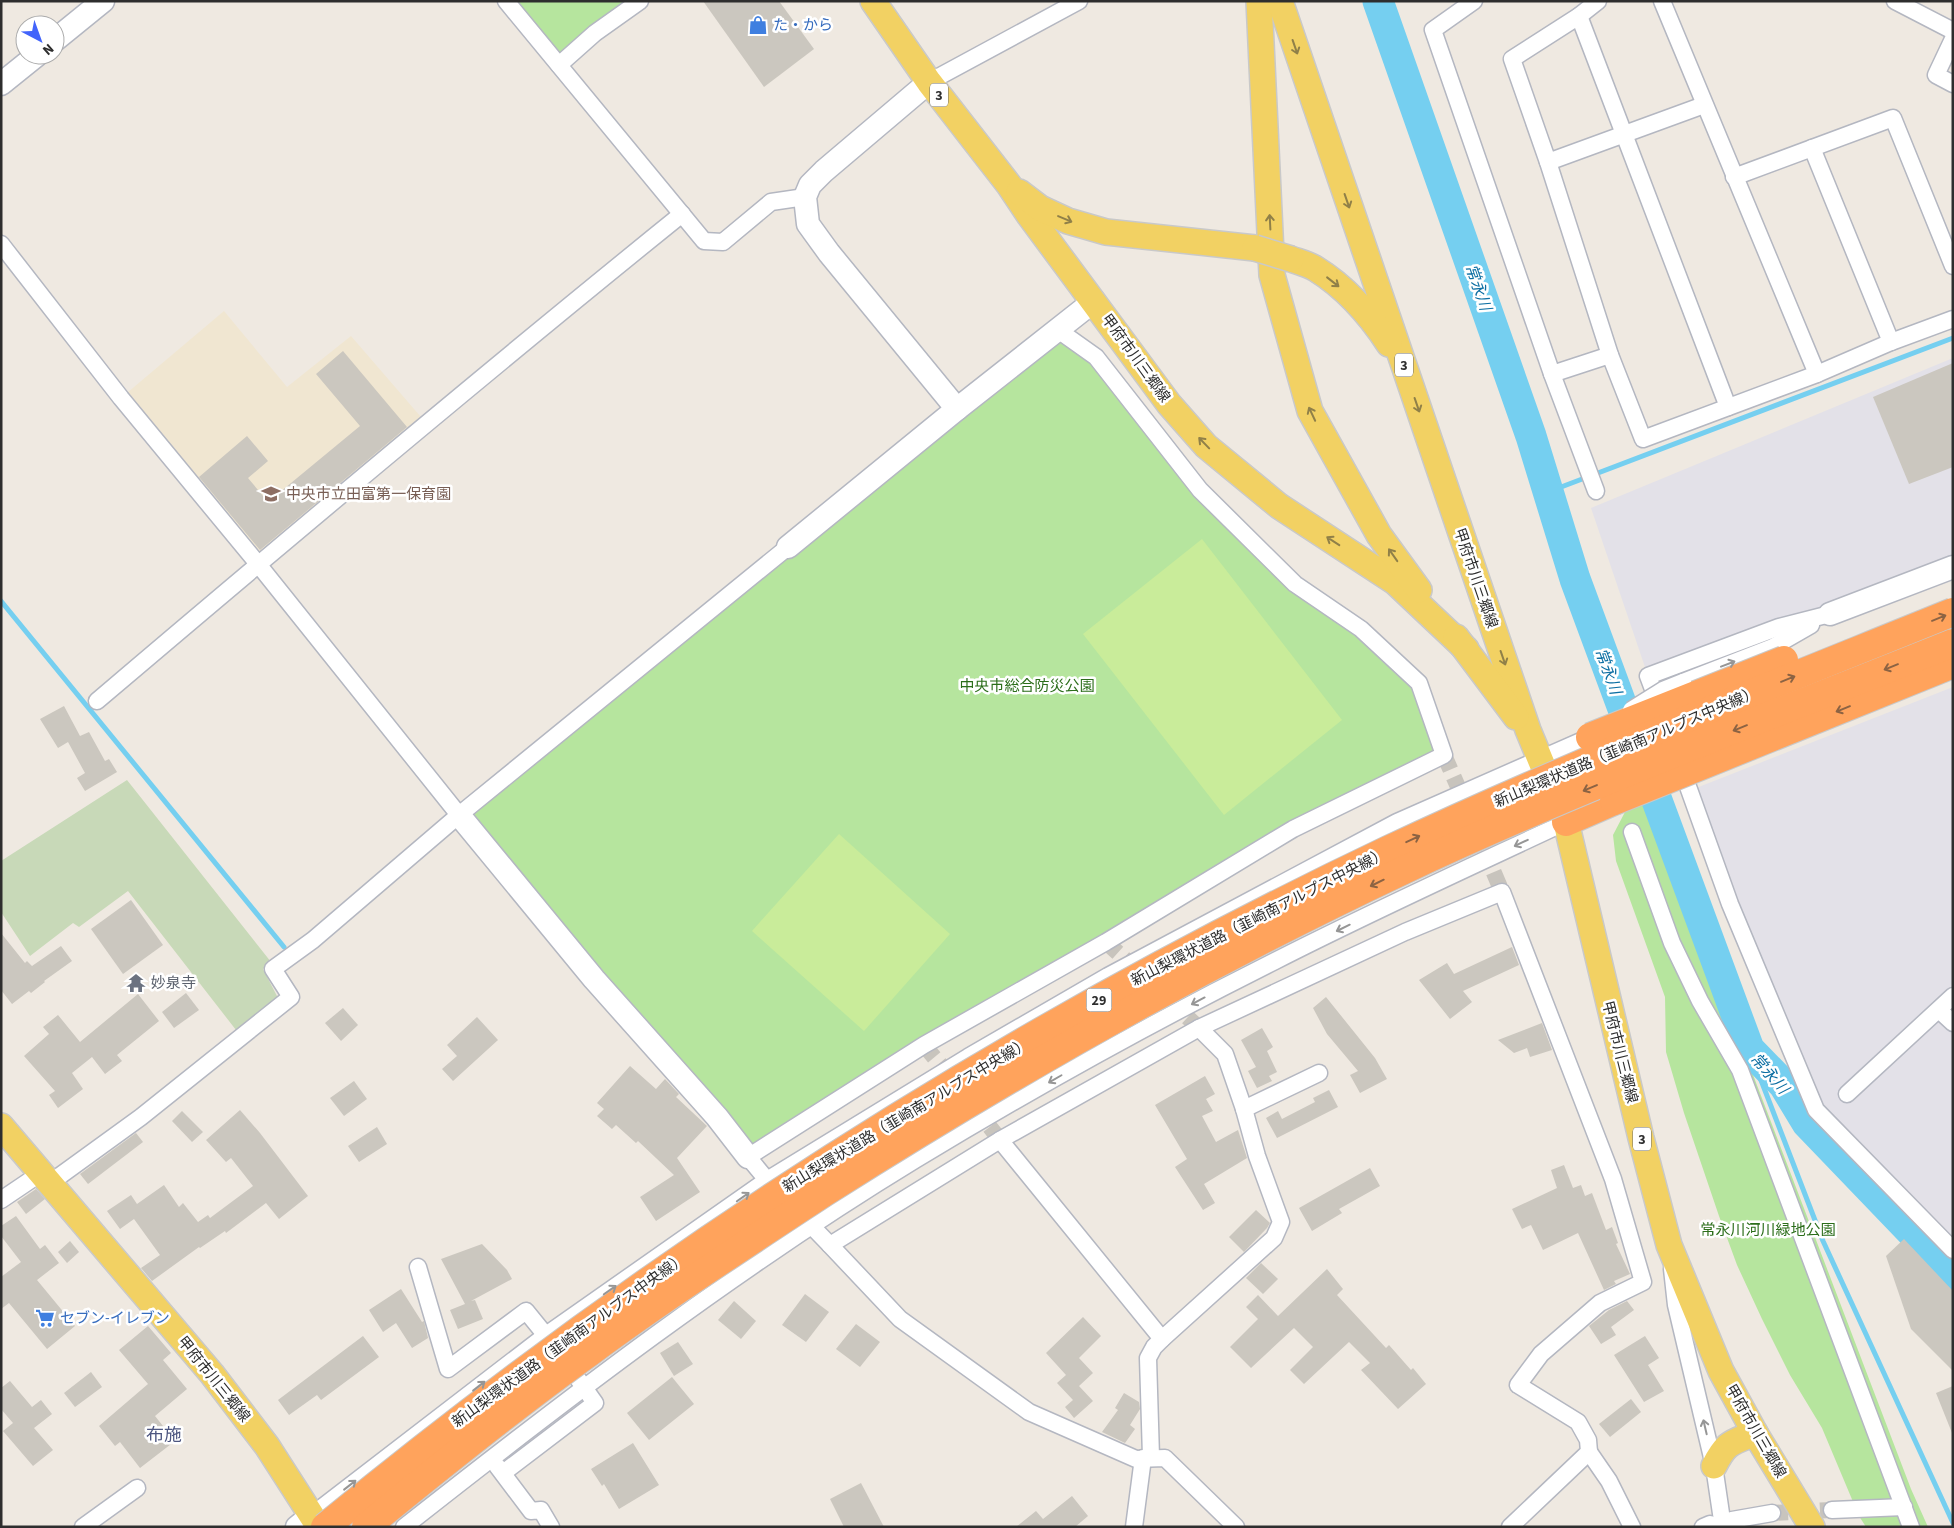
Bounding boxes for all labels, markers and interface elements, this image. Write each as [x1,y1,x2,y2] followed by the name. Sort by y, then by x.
[747,14,769,36] shop icon: た・から
[15,15,65,65] north arrow
[773,15,833,36] place label: た・から
[38,38,58,60] text: N
[1291,39,1300,55] one-way arrow
[930,84,948,106] road number: 3
[1343,193,1353,209] one-way arrow
[1057,215,1072,225] one-way arrow
[1265,215,1274,231] one-way arrow
[1460,261,1497,315] water label: 常永川
[1326,277,1340,287] one-way arrow
[1096,310,1175,407] street label: 甲府市川三郷線
[1395,354,1413,376] road number: 3
[1413,396,1423,412] one-way arrow
[1307,407,1317,422] one-way arrow
[1198,437,1210,449] one-way arrow
[260,483,282,505] school or university icon: 中央市立田富第一保育園
[286,484,451,505] place label: 中央市立田富第一保育園
[1449,525,1503,631] street label: 甲府市川三郷線
[1327,536,1341,546] one-way arrow
[1388,548,1398,562] one-way arrow
[1931,613,1946,622] one-way arrow
[1590,645,1627,700] water label: 常永川
[1499,650,1508,665] one-way arrow
[1720,659,1736,668] one-way arrow
[1884,663,1899,673] one-way arrow
[1780,674,1795,683] one-way arrow
[959,676,1095,697] park label: 中央市総合防災公園
[1491,682,1761,813] street label: 新山梨環状道路（韮崎南アルプス中央線）
[1836,704,1851,714] one-way arrow
[1733,724,1749,733] one-way arrow
[1583,784,1598,794] one-way arrow
[1405,833,1420,843] one-way arrow
[1514,839,1529,848] one-way arrow
[1128,843,1391,991] street label: 新山梨環状道路（韮崎南アルプス中央線）
[1370,878,1385,888] one-way arrow
[1336,924,1351,933] one-way arrow
[125,972,147,994] temple icon: 妙泉寺
[151,973,196,994] place label: 妙泉寺
[1086,988,1112,1012] road number: 29
[1191,997,1206,1007] one-way arrow
[1597,999,1642,1106] street label: 甲府市川三郷線
[779,1033,1034,1198] street label: 新山梨環状道路（韮崎南アルプス中央線）
[1745,1048,1795,1100] water label: 常永川
[1048,1074,1063,1084] one-way arrow
[1633,1128,1651,1150] road number: 3
[736,1192,750,1202] one-way arrow
[1700,1220,1836,1241] park label: 常永川河川緑地公園
[448,1248,691,1433] street label: 新山梨環状道路（韮崎南アルプス中央線）
[603,1285,617,1295] one-way arrow
[34,1307,56,1329] supermarket icon: セブン-イレブン
[60,1308,170,1329] place label: セブン-イレブン
[172,1332,255,1427] street label: 甲府市川三郷線
[472,1381,485,1392] one-way arrow
[1720,1381,1791,1482] street label: 甲府市川三郷線
[1700,1420,1709,1436] one-way arrow
[146,1423,182,1448] district label: 布施
[343,1480,356,1491] one-way arrow

